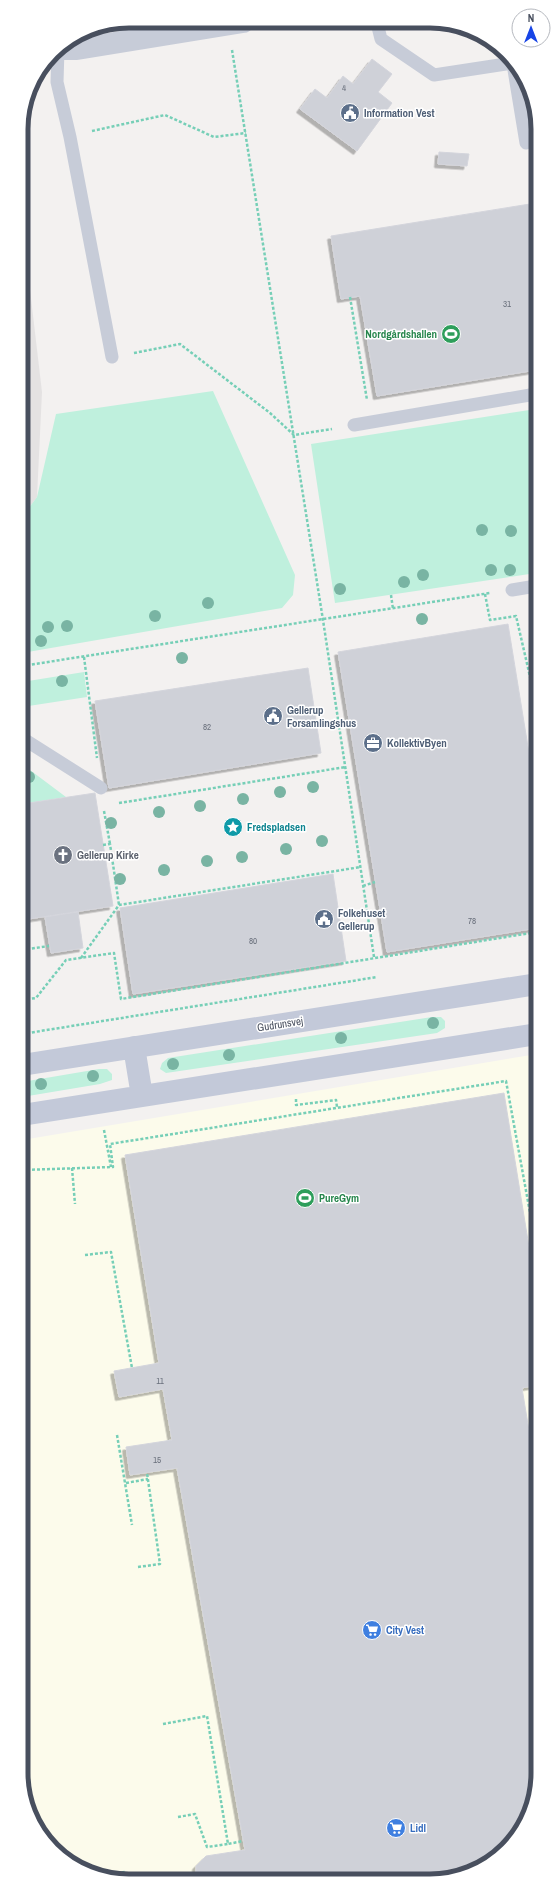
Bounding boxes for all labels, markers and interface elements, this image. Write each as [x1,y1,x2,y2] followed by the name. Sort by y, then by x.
[511,8,551,48] north arrow
[528,11,534,25] text: N
[342,82,346,94] house number: 4
[339,102,361,124] public building icon: Information Vest
[364,106,435,120] place label: Information Vest
[503,298,511,310] house number: 31
[440,323,462,345] sports icon: Nordgårdshallen
[365,327,437,341] place label: Nordgårdshallen
[287,703,356,730] place label: Gellerup Forsamlingshus
[262,705,284,727] public building icon: Gellerup Forsamlingshus
[203,721,211,733] house number: 82
[362,732,384,754] office icon: KollektivByen
[387,736,447,750] place label: KollektivByen
[222,816,244,838] place icon: Fredspladsen
[247,820,306,834] place label: Fredspladsen
[52,844,74,866] church icon: Gellerup Kirke
[77,848,139,862] place label: Gellerup Kirke
[338,906,385,933] place label: Folkehuset Gellerup
[313,908,335,930] public building icon: Folkehuset Gellerup
[468,915,476,927] house number: 78
[249,935,257,947] house number: 80
[256,1013,304,1035] street label: Gudrunsvej
[294,1187,316,1209] sports icon: PureGym
[319,1191,359,1205] place label: PureGym
[156,1375,164,1387] house number: 11
[153,1454,161,1466] house number: 15
[361,1619,383,1641] supermarket icon: City Vest
[386,1623,424,1637] place label: City Vest
[385,1817,407,1839] supermarket icon: Lidl
[410,1821,426,1835] place label: Lidl

